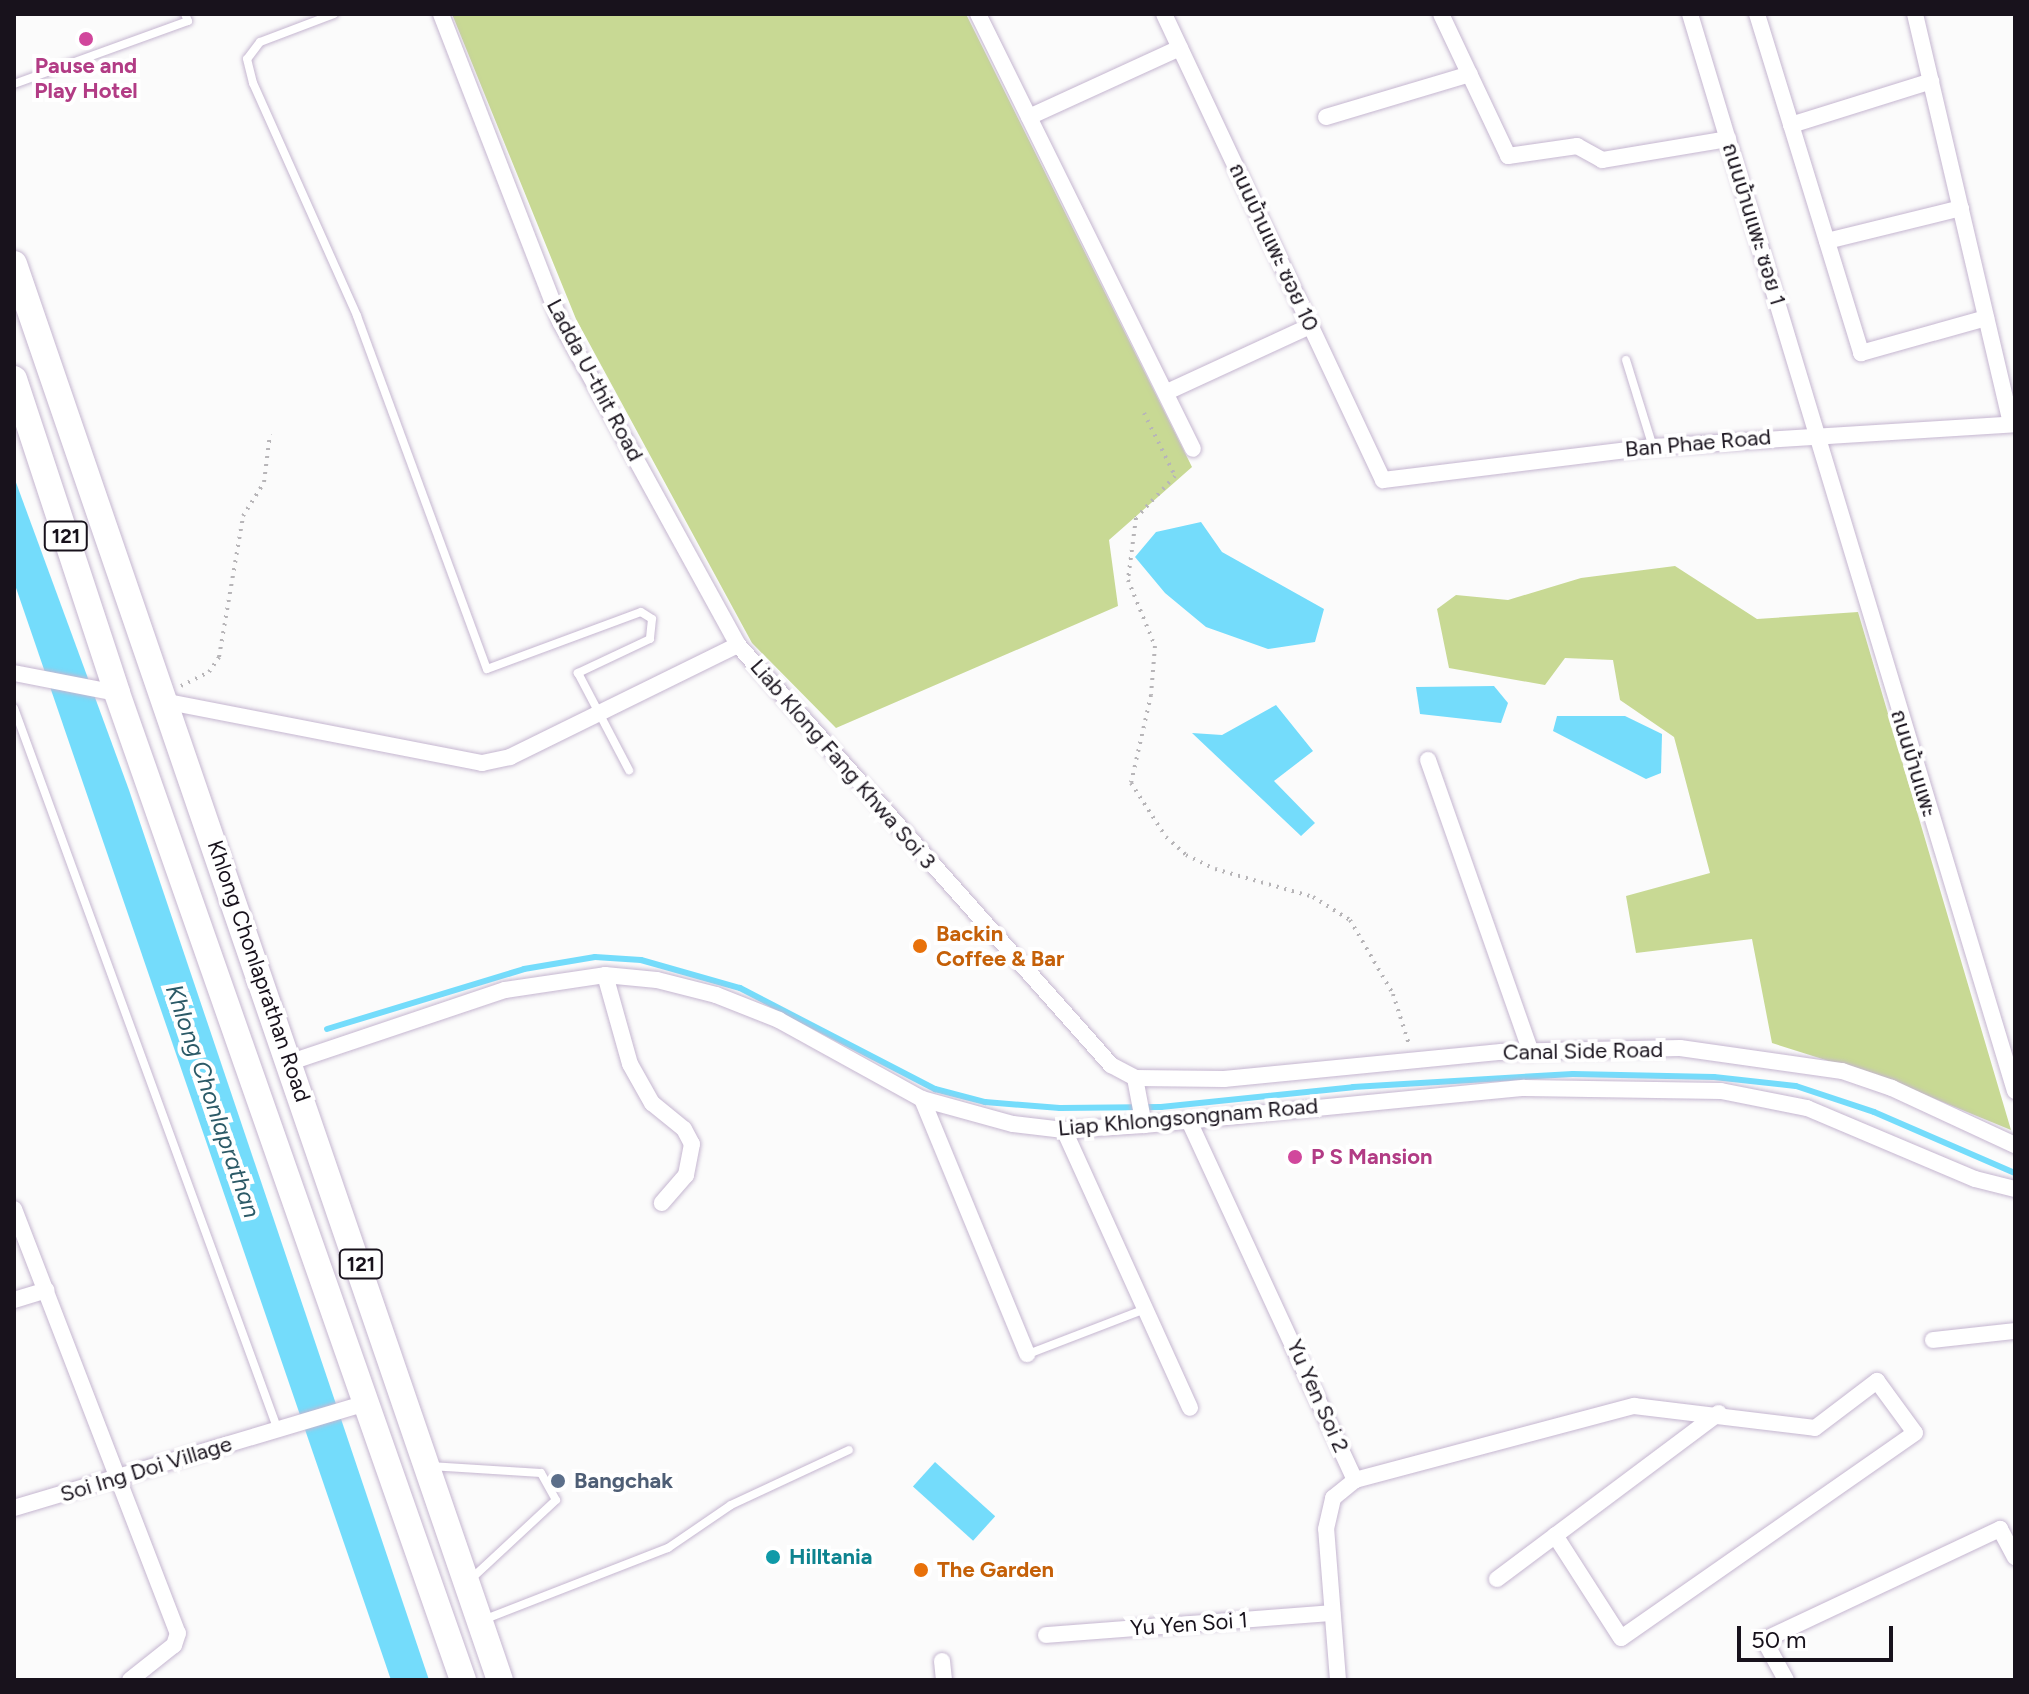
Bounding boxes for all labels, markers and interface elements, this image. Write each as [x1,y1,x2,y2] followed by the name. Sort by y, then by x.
[77,30,95,48] marker: Pause and Play Hotel
[34,52,138,104] place label: Pause and Play Hotel
[1717,140,1791,308] street label: ถนนบ้านแพะ ซอย 1
[1223,159,1325,335] street label: ถนนบ้านแพะ ซอย 10
[541,294,649,466] street label: Ladda U-thit Road
[1624,423,1772,463] street label: Ban Phae Road
[42,520,90,552] road number: 121
[745,654,941,874] street label: Liab Klong Fang Khwa Soi 3
[1885,706,1943,820] street label: ถนนบ้านแพะ
[202,837,316,1105] street label: Khlong Chonlaprathan Road
[936,920,1064,972] place label: Backin Coffee & Bar
[911,937,929,955] marker: Backin Coffee & Bar
[160,981,266,1221] water label: Khlong Chonlaprathan
[1503,1036,1663,1066] street label: Canal Side Road
[1057,1092,1319,1142] street label: Liap Khlongsongnam Road
[1311,1144,1432,1170] place label: P S Mansion
[1286,1148,1304,1166] marker: P S Mansion
[337,1248,385,1280] road number: 121
[1281,1335,1355,1457] street label: Yu Yen Soi 2
[57,1430,235,1508] street label: Soi Ing Doi Village
[574,1468,673,1494] place label: Bangchak
[549,1472,567,1490] marker: Bangchak
[789,1544,872,1570] place label: Hilltania
[764,1548,782,1566] marker: Hilltania
[937,1557,1054,1583] place label: The Garden
[912,1561,930,1579] marker: The Garden
[1129,1607,1249,1641] street label: Yu Yen Soi 1
[1741,1610,1897,1660] scale bar
[1751,1625,1807,1654] text: 50 m

